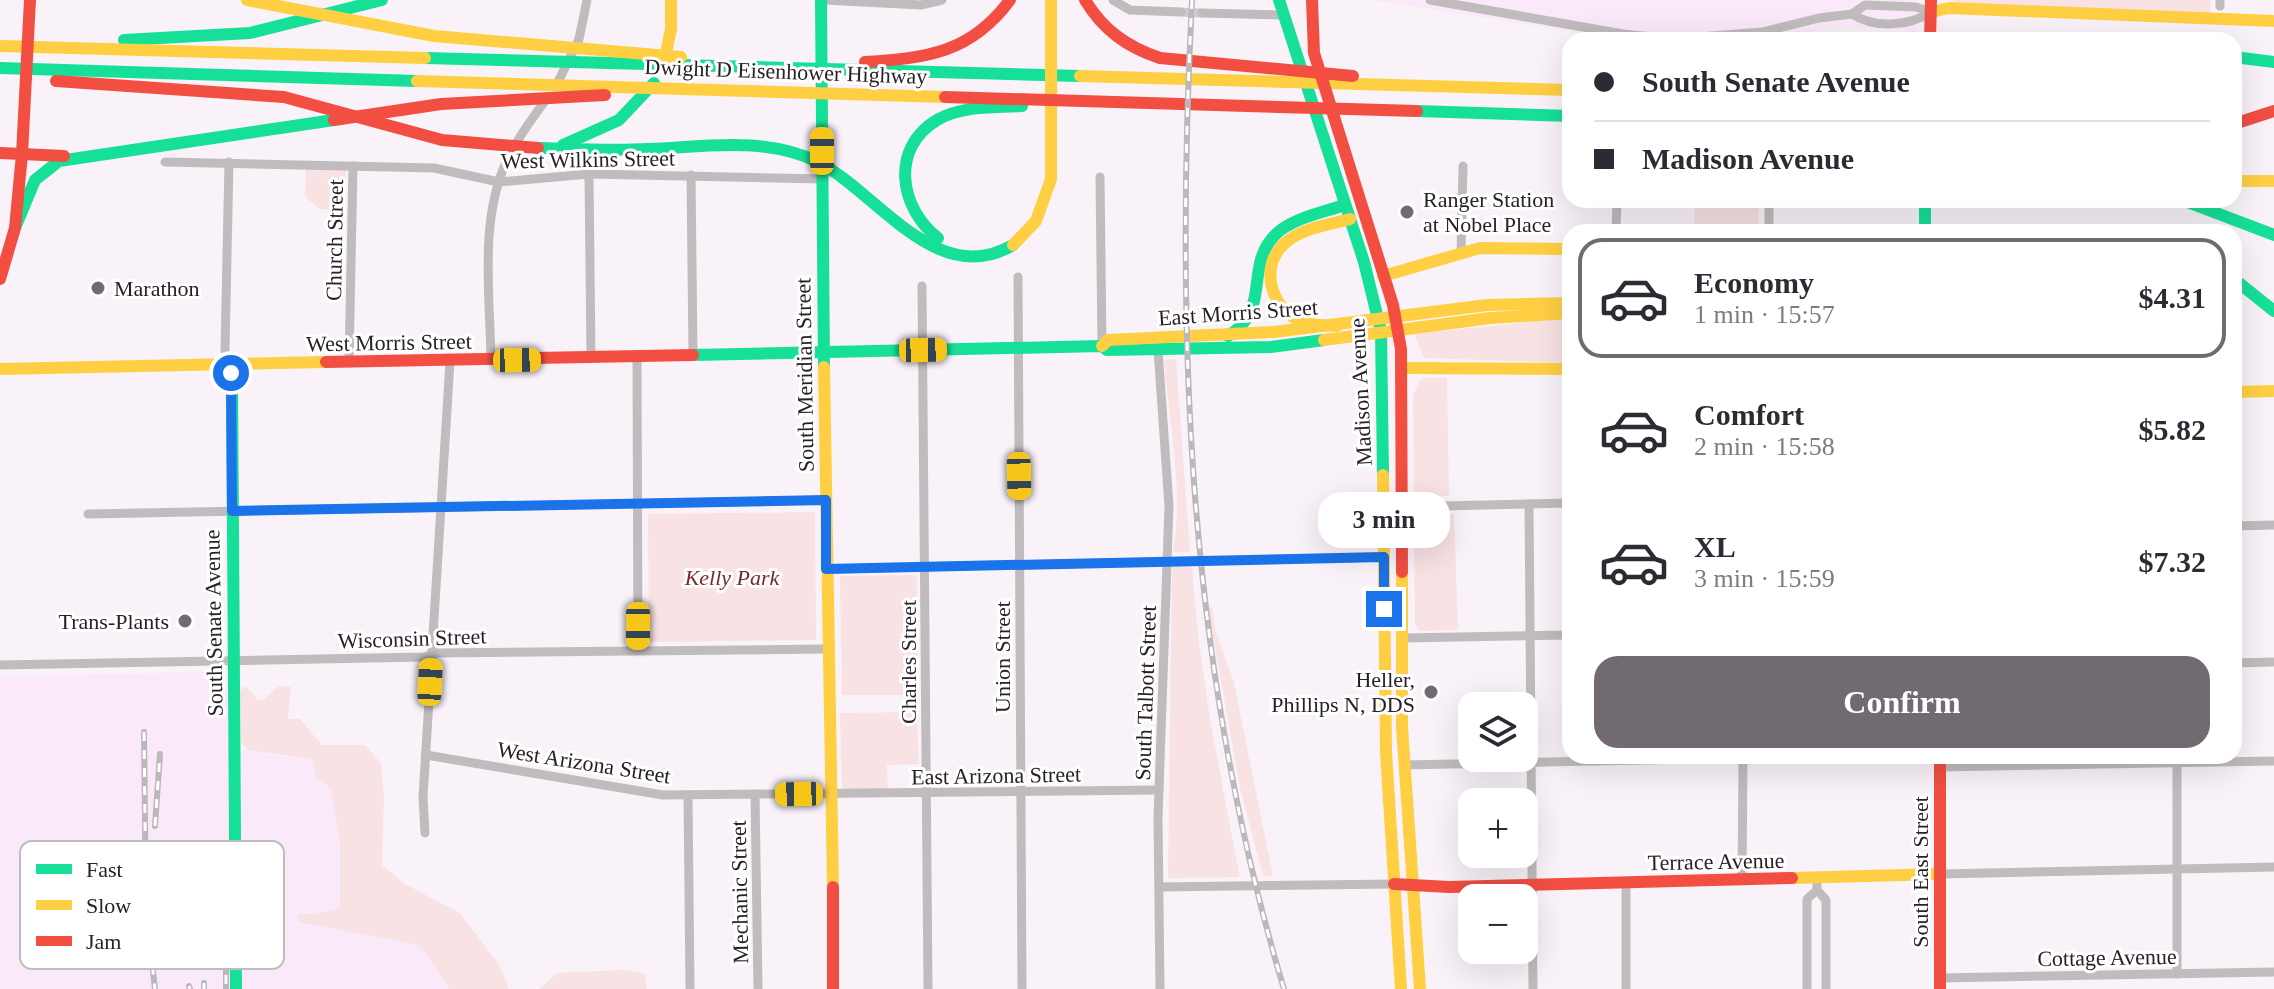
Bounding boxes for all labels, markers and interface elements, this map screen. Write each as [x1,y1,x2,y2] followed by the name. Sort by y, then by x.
[644,54,928,89] street label: Dwight D Eisenhower Highway
[1642,65,1910,98] text: South Senate Avenue
[810,127,834,175] car
[1642,142,1854,175] text: Madison Avenue
[501,145,675,174] street label: West Wilkins Street
[321,179,348,301] street label: Church Street
[1423,187,1554,237] place label: Ranger Station at Nobel Place
[1398,203,1416,221] marker: Ranger Station at Nobel Place
[1598,262,1670,334] icon: car
[1694,266,1814,299] text: Economy
[114,276,200,301] place label: Marathon
[790,278,819,472] street label: South Meridian Street
[89,279,107,297] marker: Marathon
[2139,281,2206,314] text: $4.31
[1157,294,1319,331] street label: East Morris Street
[1694,300,1835,329] text: 1 min · 15:57
[1344,317,1377,467] street label: Madison Avenue
[306,329,472,356] street label: West Morris Street
[899,338,947,362] car
[493,348,541,372] car
[213,355,249,391] route start
[1598,394,1670,466] icon: car
[1694,398,1804,431] text: Comfort
[2139,413,2206,446] text: $5.82
[1694,432,1835,461] text: 2 min · 15:58
[1007,452,1031,500] car
[1318,493,1450,549] callout: 3 min
[1353,505,1415,534] text: 3 min
[1598,526,1670,598] icon: car
[199,530,228,716] street label: South Senate Avenue
[1694,530,1736,563] text: XL
[2139,545,2206,578] text: $7.32
[1694,564,1835,593] text: 3 min · 15:59
[684,565,781,590] park label: Kelly Park
[1366,591,1402,627] route end
[896,600,921,724] street label: Charles Street
[990,601,1015,713] street label: Union Street
[626,602,650,650] car
[1130,605,1161,781] street label: South Talbott Street
[59,609,169,634] place label: Trans-Plants
[176,612,194,630] marker: Trans-Plants
[337,623,487,654] street label: Wisconsin Street
[1594,656,2210,748] button: Confirm
[417,657,443,707] car
[1271,667,1415,717] place label: Heller, Phillips N, DDS
[1422,683,1440,701] marker: Heller, Phillips N, DDS
[1458,692,1538,964] map controls
[1458,692,1538,772] button: layers
[495,736,673,789] street label: West Arizona Street
[911,762,1081,789] street label: East Arizona Street
[775,782,823,806] car
[1458,788,1538,868] button: +
[1908,796,1933,948] street label: South East Street
[726,820,753,964] street label: Mechanic Street
[20,841,284,969] legend
[1647,848,1785,875] street label: Terrace Avenue
[86,857,123,882] text: Fast
[1458,884,1538,964] button: −
[86,893,131,918] text: Slow
[86,929,121,954] text: Jam
[2037,944,2177,971] street label: Cottage Avenue

